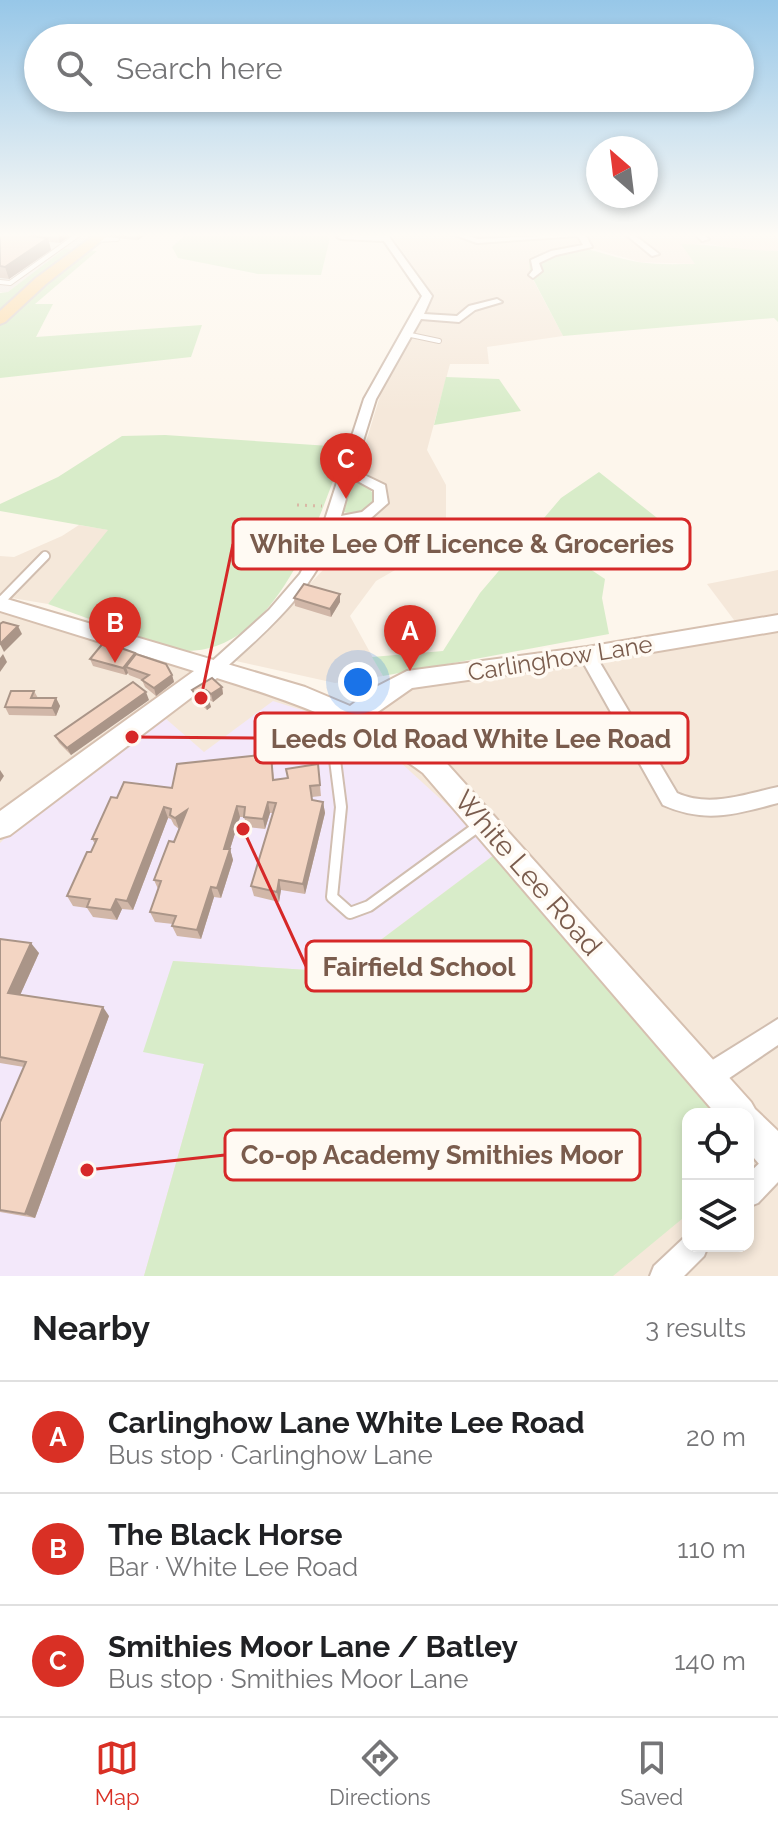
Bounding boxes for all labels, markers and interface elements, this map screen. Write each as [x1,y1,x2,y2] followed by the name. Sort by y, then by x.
[24,24,754,112] search box
[52,46,96,90] icon: search
[116,51,283,86] text: Search here
[586,136,658,208] north arrow
[320,433,372,499] pin: C
[233,519,690,569] callout: White Lee Off Licence & Groceries
[250,529,674,559] text: White Lee Off Licence & Groceries
[89,597,141,663] pin: B
[384,605,436,671] pin: A
[466,629,654,687] street label: Carlinghow Lane
[338,662,378,702] your location
[255,713,688,763] callout: Leeds Old Road White Lee Road
[271,724,671,754] text: Leeds Old Road White Lee Road
[447,784,609,962] street label: White Lee Road
[306,941,531,991] callout: Fairfield School
[322,952,516,982] text: Fairfield School
[682,1108,754,1252] map controls
[682,1108,754,1180] button: locate
[225,1130,640,1180] callout: Co-op Academy Smithies Moor
[241,1140,623,1170] text: Co-op Academy Smithies Moor
[682,1180,754,1252] button: layers
[32,1308,150,1348] text: Nearby
[645,1313,746,1343] text: 3 results
[108,1405,585,1440] text: Carlinghow Lane White Lee Road
[49,1422,67,1452] text: A
[686,1422,746,1452] text: 20 m
[108,1440,433,1470] text: Bus stop · Carlinghow Lane
[108,1517,343,1552] text: The Black Horse
[49,1534,67,1564] text: B
[677,1534,746,1564] text: 110 m
[108,1552,358,1582] text: Bar · White Lee Road
[108,1629,518,1664] text: Smithies Moor Lane / Batley
[49,1646,67,1676] text: C
[674,1646,746,1676] text: 140 m
[108,1664,468,1694] text: Bus stop · Smithies Moor Lane
[95,1736,140,1810] tab: Map
[329,1736,431,1810] tab: Directions
[620,1736,683,1810] tab: Saved

